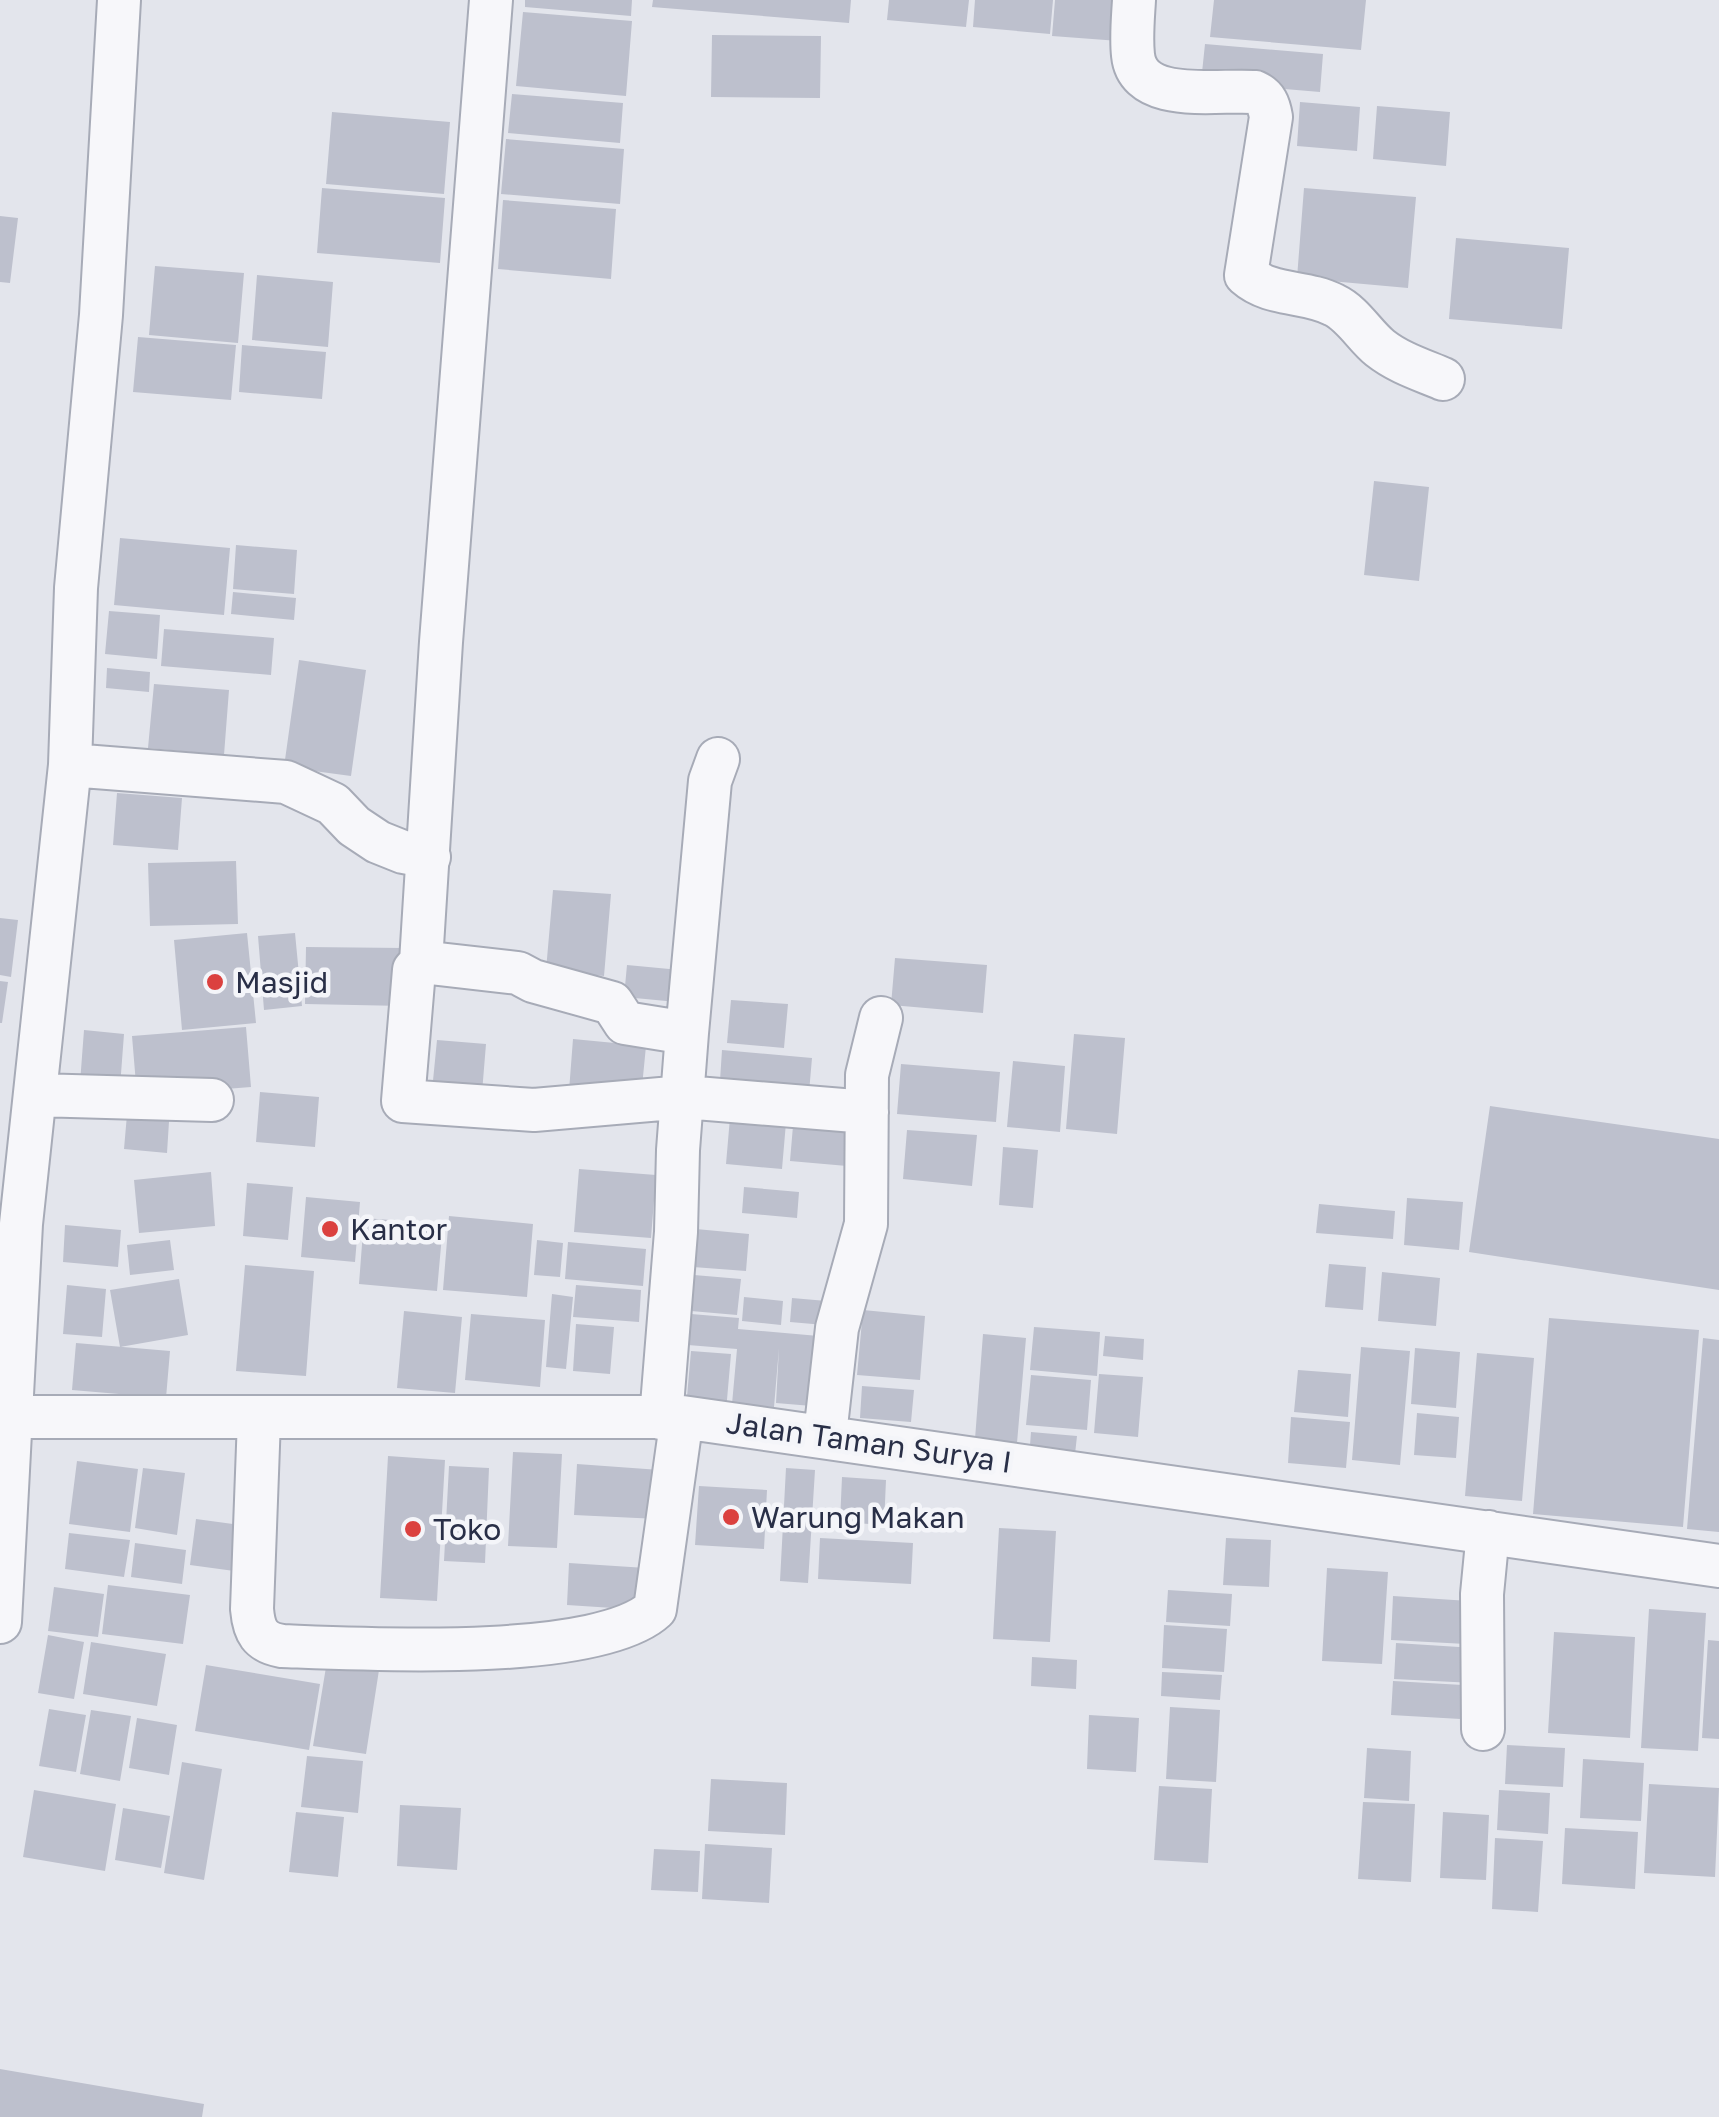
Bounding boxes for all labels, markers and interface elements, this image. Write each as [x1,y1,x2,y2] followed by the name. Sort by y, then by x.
[235,964,328,1000] place label: Masjid
[204,971,226,993] marker: Masjid
[350,1211,447,1247] place label: Kantor
[319,1218,341,1240] marker: Kantor
[724,1404,1014,1480] street label: Jalan Taman Surya I
[751,1499,965,1535] place label: Warung Makan
[720,1506,742,1528] marker: Warung Makan
[433,1511,501,1547] place label: Toko
[402,1518,424,1540] marker: Toko

